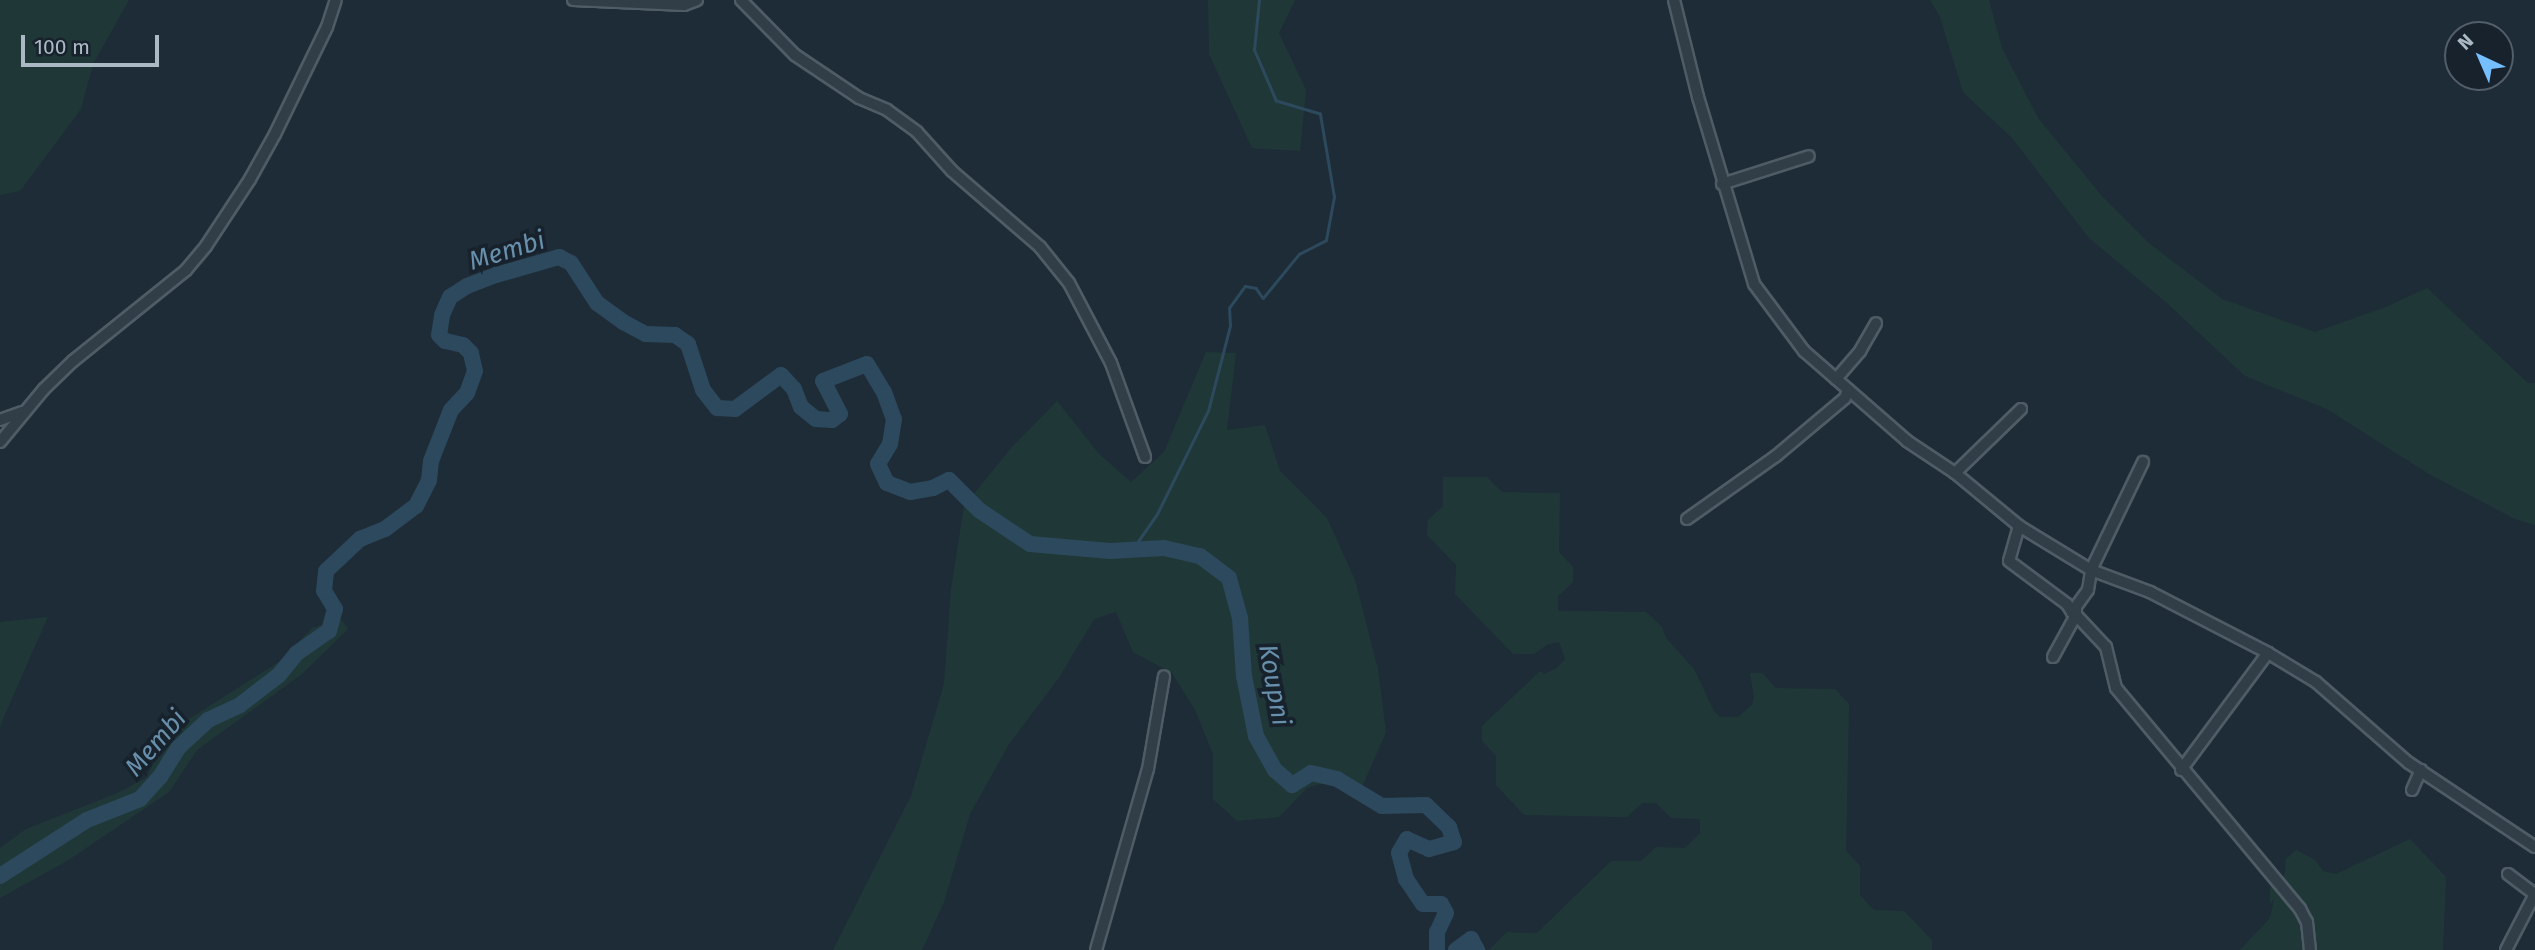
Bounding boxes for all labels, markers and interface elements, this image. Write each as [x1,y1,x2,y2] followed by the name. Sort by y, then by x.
[24,21,163,65] scale bar
[2444,21,2514,91] north arrow
[2453,29,2478,55] text: N
[34,34,90,60] text: 100 m
[465,225,549,277] water label: Membi
[1252,642,1296,728] water label: Koupni
[119,703,193,783] water label: Membi

